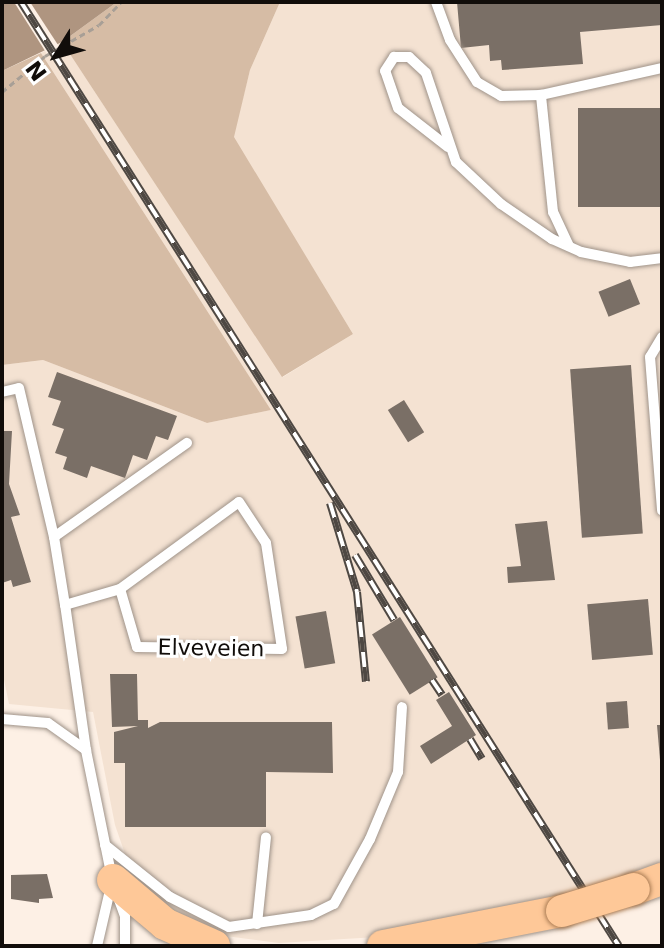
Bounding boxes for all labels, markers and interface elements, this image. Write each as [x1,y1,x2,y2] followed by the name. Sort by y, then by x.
[16,16,96,96] north arrow
[21,56,52,86] text: N
[157,634,265,662] street label: Elveveien

